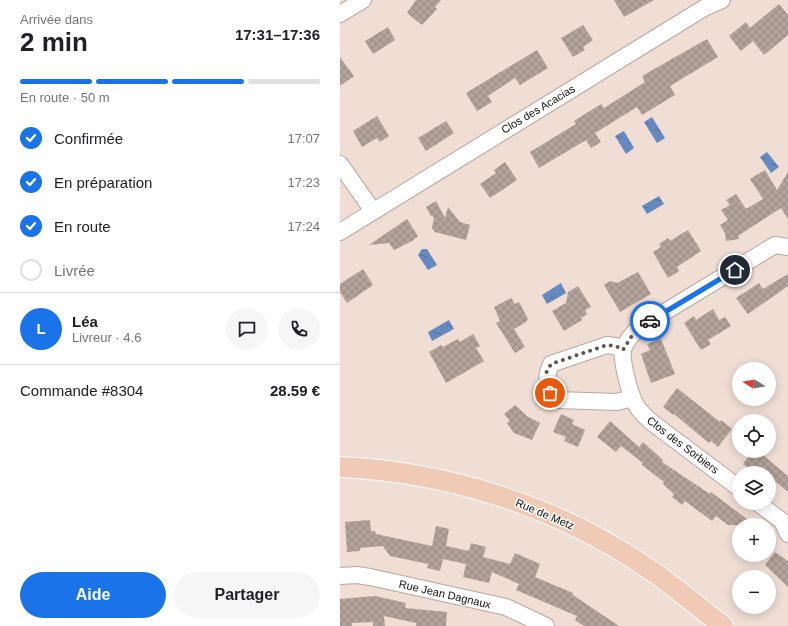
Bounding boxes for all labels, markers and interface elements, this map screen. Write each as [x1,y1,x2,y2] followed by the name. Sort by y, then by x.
[20,12,93,27] text: Arrivée dans
[235,26,320,43] text: 17:31–17:36
[20,27,88,57] text: 2 min
[499,82,577,136] street label: Clos des Acacias
[20,90,110,105] text: En route · 50 m
[20,127,42,149] icon: check
[54,130,123,147] text: Confirmée
[287,131,320,146] text: 17:07
[20,171,42,193] icon: check
[54,174,152,191] text: En préparation
[287,175,320,190] text: 17:23
[20,215,42,237] icon: check
[54,218,111,235] text: En route
[287,219,320,234] text: 17:24
[718,253,752,287] pin
[724,259,746,281] icon: home
[54,262,95,279] text: Livrée
[630,301,670,341] courier
[226,308,268,350] button: chat
[278,308,320,350] button: phone
[639,310,661,332] icon: car
[72,313,98,330] text: Léa
[36,320,46,337] text: L
[72,330,141,345] text: Livreur · 4.6
[732,362,776,406] north arrow
[732,362,776,614] map controls
[533,376,567,410] pin
[20,382,143,399] text: Commande #8304
[270,382,320,399] text: 28.59 €
[539,382,561,404] icon: bag
[645,414,722,476] street label: Clos des Sorbiers
[732,414,776,458] button: locate
[732,466,776,510] button: layers
[514,496,576,532] street label: Rue de Metz
[732,518,776,562] button: +
[732,570,776,614] button: −
[20,572,166,618] button: Aide
[174,572,320,618] button: Partager
[398,578,493,611] street label: Rue Jean Dagnaux

